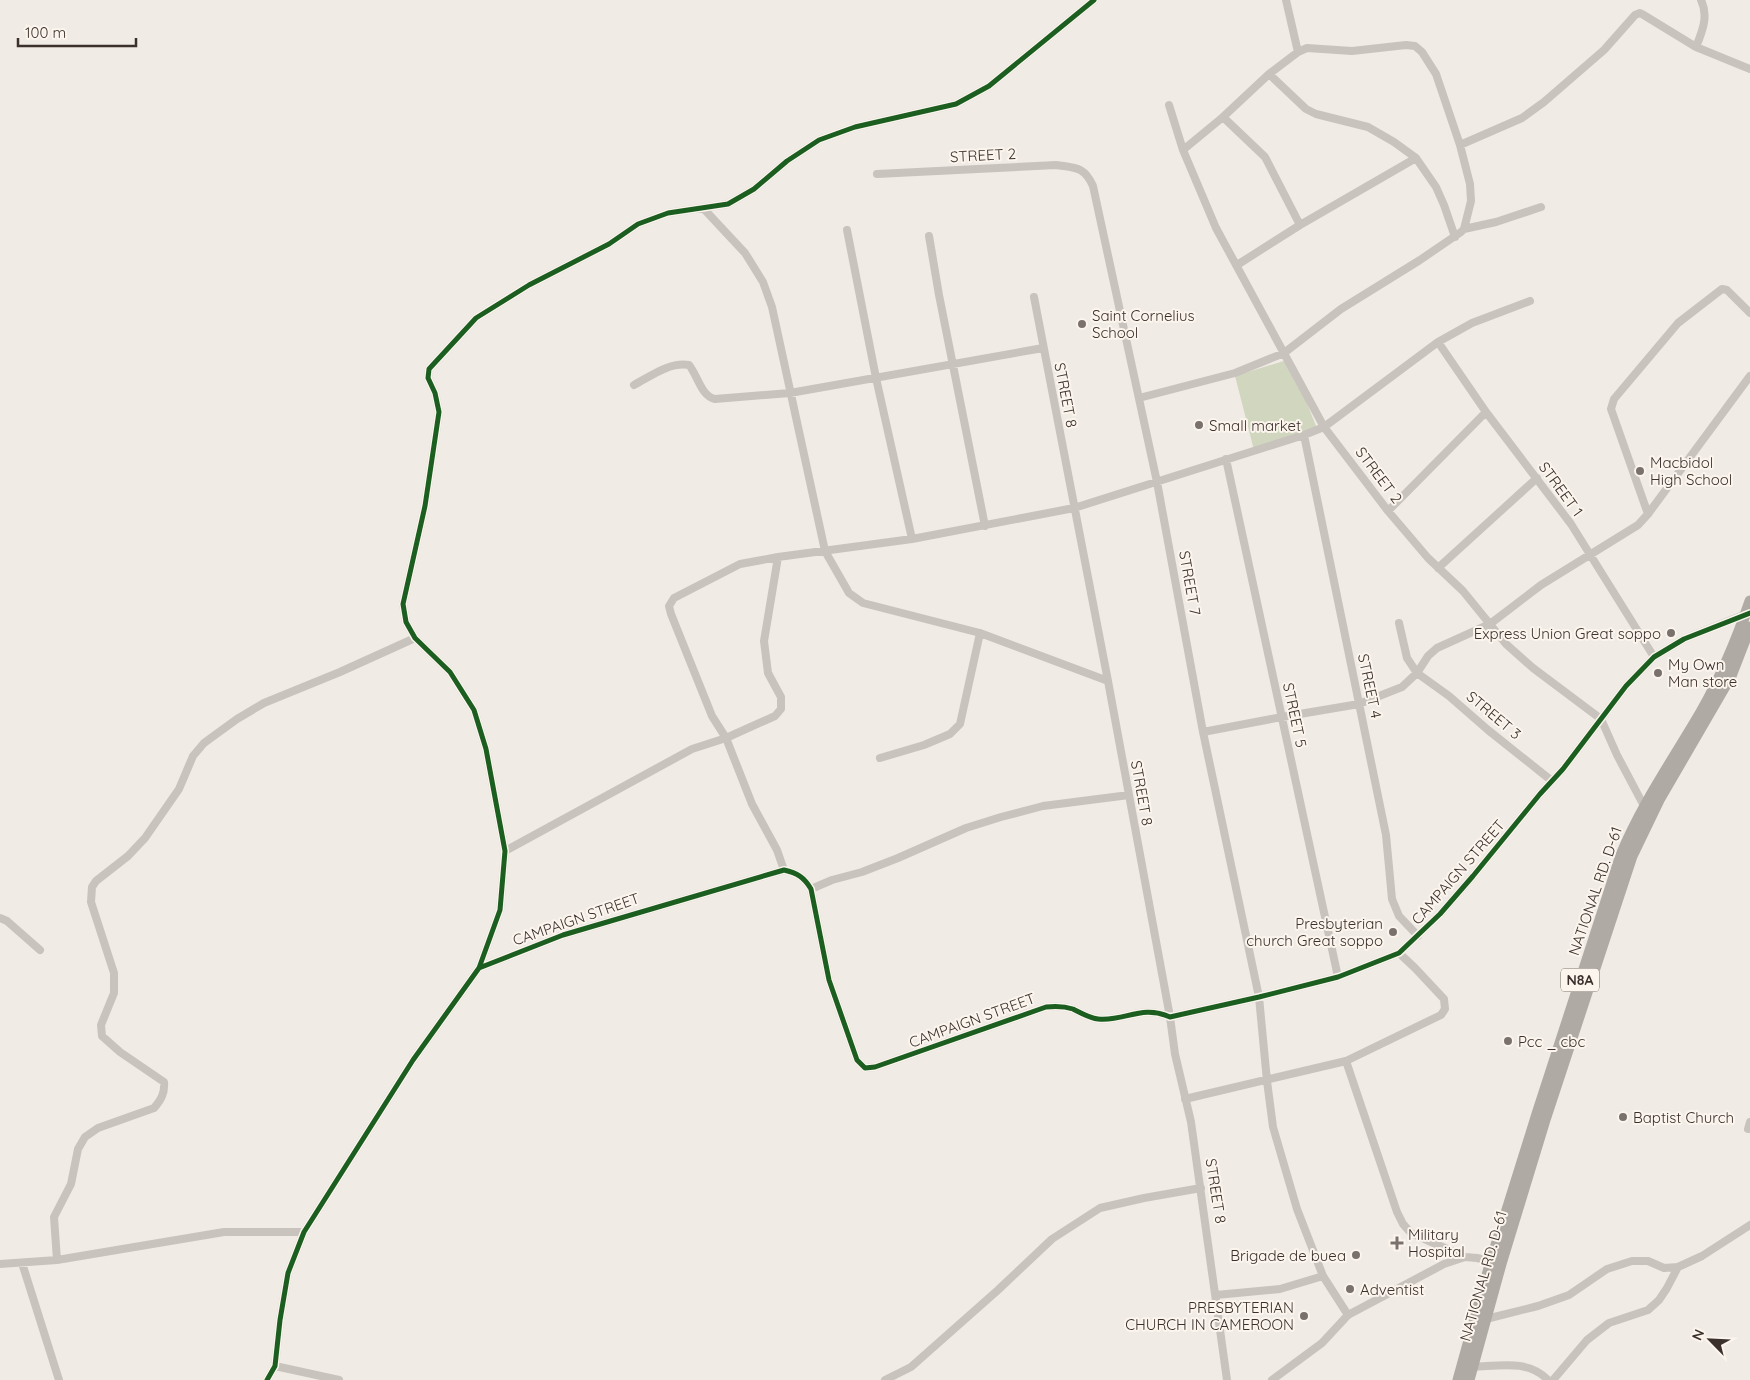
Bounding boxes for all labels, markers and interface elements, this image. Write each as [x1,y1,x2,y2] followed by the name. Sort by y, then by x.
[18,15,135,47] scale bar
[25,23,66,42] text: 100 m
[950,144,1016,166] street label: STREET 2
[1092,306,1195,342] place label: Saint Cornelius School
[1076,318,1088,330] marker: Saint Cornelius School
[1050,361,1082,429] street label: STREET 8
[1209,416,1301,435] place label: Small market
[1193,419,1205,431] marker: Small market
[1352,443,1406,507] street label: STREET 2
[1650,453,1732,489] place label: Macbidol High School
[1535,458,1587,520] street label: STREET 1
[1634,465,1646,477] marker: Macbidol High School
[1175,549,1205,617] street label: STREET 7
[1474,624,1661,643] place label: Express Union Great soppo
[1665,627,1677,639] marker: Express Union Great soppo
[1354,652,1386,720] street label: STREET 4
[1668,655,1737,691] place label: My Own Man store
[1652,667,1664,679] marker: My Own Man store
[1279,681,1311,749] street label: STREET 5
[1463,687,1525,743] street label: STREET 3
[1127,759,1157,827] street label: STREET 8
[1407,816,1509,928] street label: CAMPAIGN STREET
[1564,824,1626,958] street label: NATIONAL RD. D-61
[510,888,642,950] street label: CAMPAIGN STREET
[1246,914,1383,950] place label: Presbyterian church Great soppo
[1387,926,1399,938] marker: Presbyterian church Great soppo
[1561,968,1599,992] road number: N8A
[906,988,1038,1052] street label: CAMPAIGN STREET
[1518,1032,1585,1051] place label: Pcc _ cbc
[1502,1035,1514,1047] marker: Pcc _ cbc
[1633,1108,1734,1127] place label: Baptist Church
[1617,1111,1629,1123] marker: Baptist Church
[1201,1157,1231,1225] street label: STREET 8
[1455,1209,1511,1343] street label: NATIONAL RD. D-61
[1408,1225,1465,1261] place label: Military Hospital
[1390,1236,1404,1250] marker: Military Hospital
[1230,1246,1346,1265] place label: Brigade de buea
[1350,1249,1362,1261] marker: Brigade de buea
[1360,1280,1424,1299] place label: Adventist
[1344,1283,1356,1295] marker: Adventist
[1125,1298,1294,1334] place label: PRESBYTERIAN CHURCH IN CAMEROON
[1298,1310,1310,1322] marker: PRESBYTERIAN CHURCH IN CAMEROON
[1685,1315,1735,1365] north arrow
[1688,1326,1708,1343] text: N

